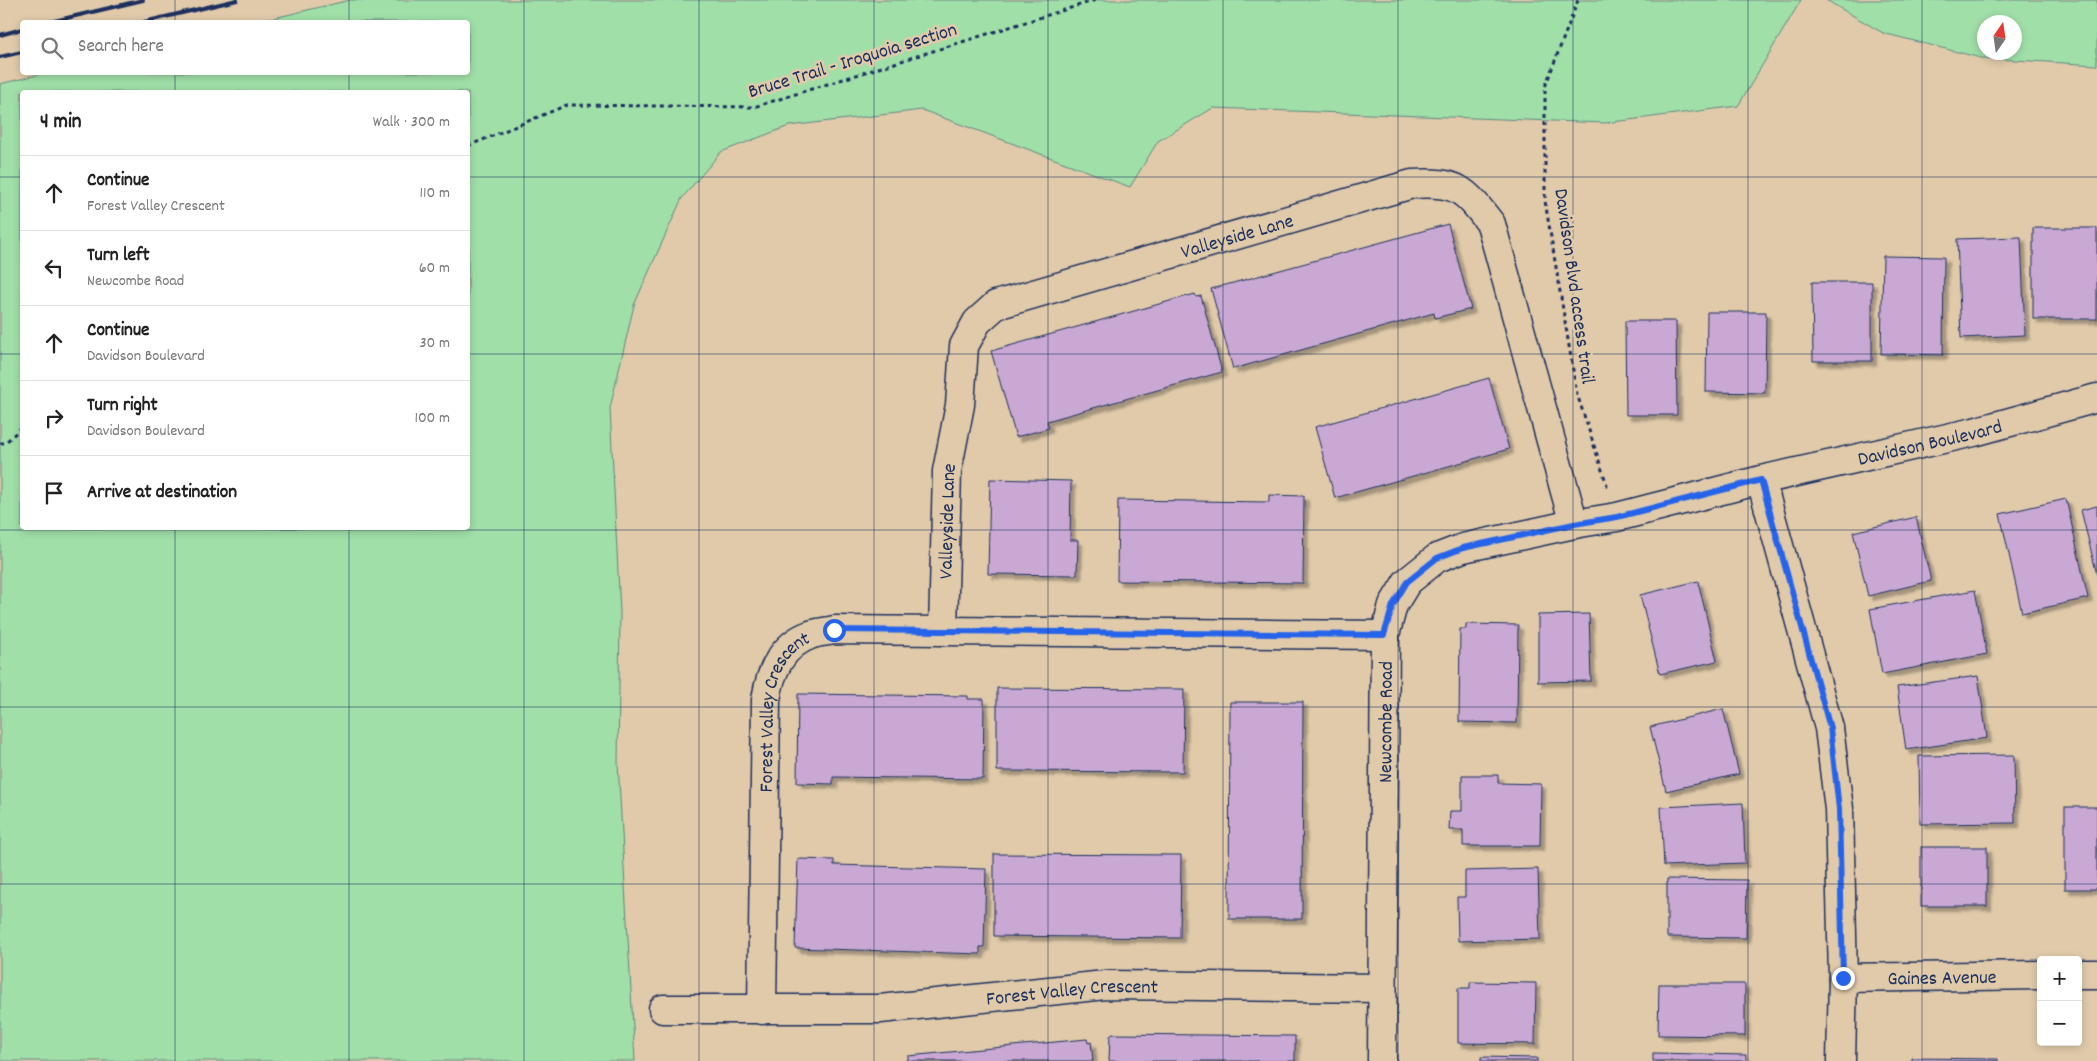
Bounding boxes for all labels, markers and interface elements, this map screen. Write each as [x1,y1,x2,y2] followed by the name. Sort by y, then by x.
[1977,15,2022,60] north arrow
[745,17,961,107] street label: Bruce Trail - Iroquoia section
[20,20,470,75] search box
[38,34,66,62] icon: search
[78,34,164,61] text: Search here
[40,108,82,138] text: 4 min
[373,111,450,134] text: Walk · 300 m
[87,168,149,195] text: Continue
[40,179,68,207] icon: ahead
[420,182,450,205] text: 110 m
[1545,187,1601,386] street label: Davidson Blvd access trail
[87,195,225,218] text: Forest Valley Crescent
[1178,208,1297,267] street label: Valleyside Lane
[87,243,150,270] text: Turn left
[40,254,68,282] icon: left
[419,257,450,280] text: 60 m
[87,270,184,293] text: Newcombe Road
[87,318,149,345] text: Continue
[40,329,68,357] icon: ahead
[420,332,450,355] text: 30 m
[87,345,205,368] text: Davidson Boulevard
[87,393,158,420] text: Turn right
[40,404,68,432] icon: right
[414,407,450,430] text: 100 m
[1855,414,2006,475] street label: Davidson Boulevard
[87,420,205,443] text: Davidson Boulevard
[933,461,965,579] street label: Valleyside Lane
[40,479,68,507] icon: arrive
[87,480,237,507] text: Arrive at destination
[823,619,846,642] route start
[754,626,815,793] street label: Forest Valley Crescent
[1373,661,1402,783] street label: Newcombe Road
[2037,956,2082,1046] map controls
[2037,956,2082,1001] button: +
[1887,965,1997,994] street label: Gaines Avenue
[1832,967,1855,990] route end
[985,974,1158,1015] street label: Forest Valley Crescent
[2037,1001,2082,1046] button: −

